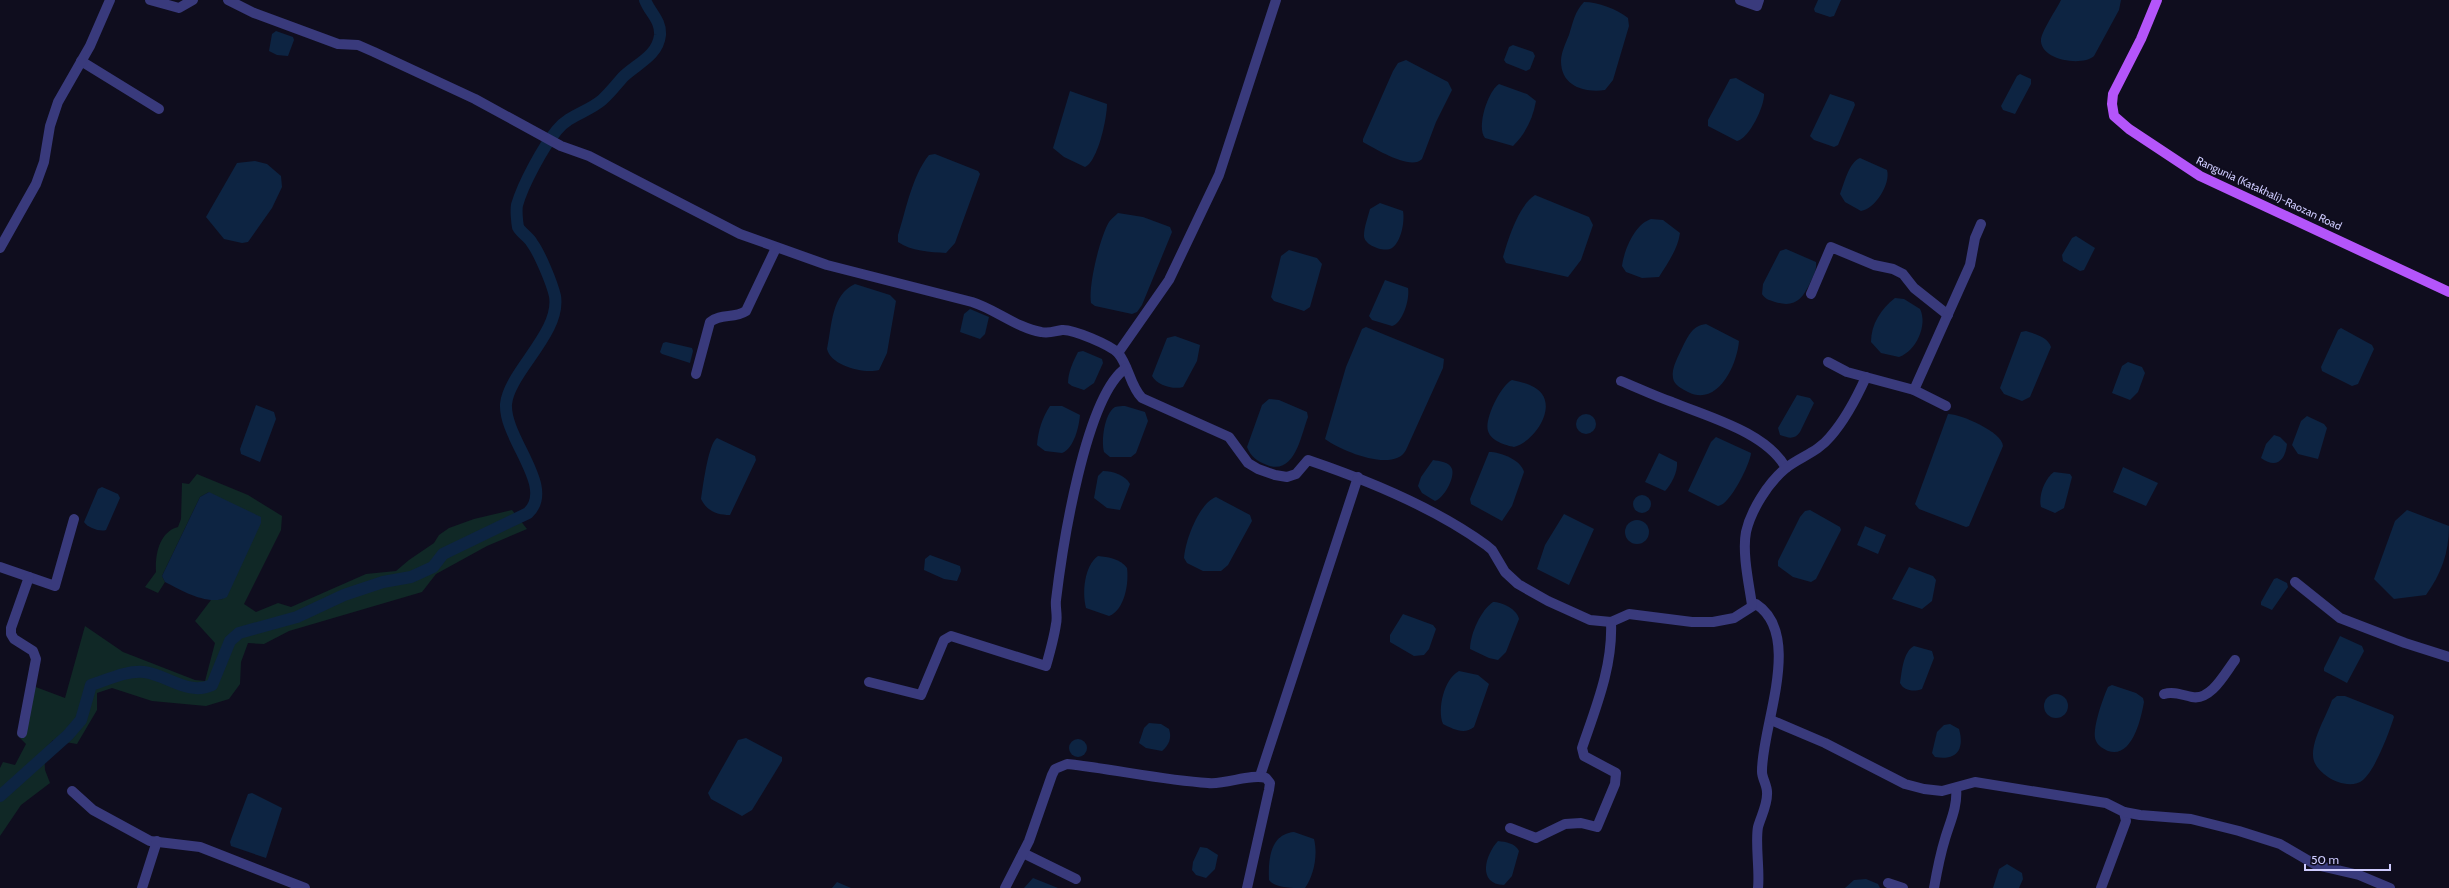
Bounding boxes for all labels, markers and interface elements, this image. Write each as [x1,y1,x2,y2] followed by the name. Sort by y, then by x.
[2194,153,2344,233] street label: Rangunia (Katakhali)-Raozan Road
[2305,846,2390,872] scale bar
[2311,852,2339,867] text: 50 m

